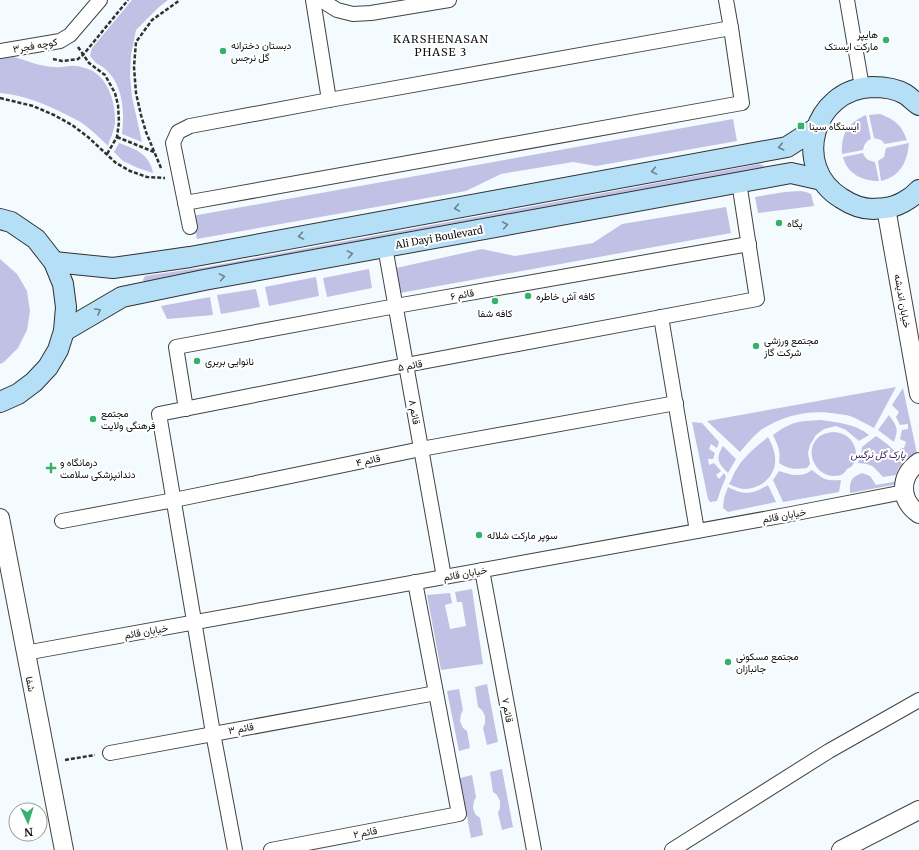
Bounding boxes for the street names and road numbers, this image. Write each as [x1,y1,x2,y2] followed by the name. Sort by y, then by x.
[12,35,59,57] street label: کوچه فجر۳
[393,223,484,252] street label: Ali Dayi Boulevard
[891,273,914,330] street label: خیابان اندیشه
[449,286,475,303] street label: قائم ۶
[397,357,424,374] street label: قائم ۵
[406,399,423,426] street label: قائم ۸
[355,451,382,469] street label: قائم ۴
[761,505,807,526] street label: خیابان قائم
[442,563,488,584] street label: خیابان قائم
[123,621,169,642] street label: خیابان قائم
[23,675,38,693] street label: شفا
[499,697,516,724] street label: قائم ۷
[227,720,255,737] street label: قائم ۳
[352,824,379,841] street label: قائم ۲

